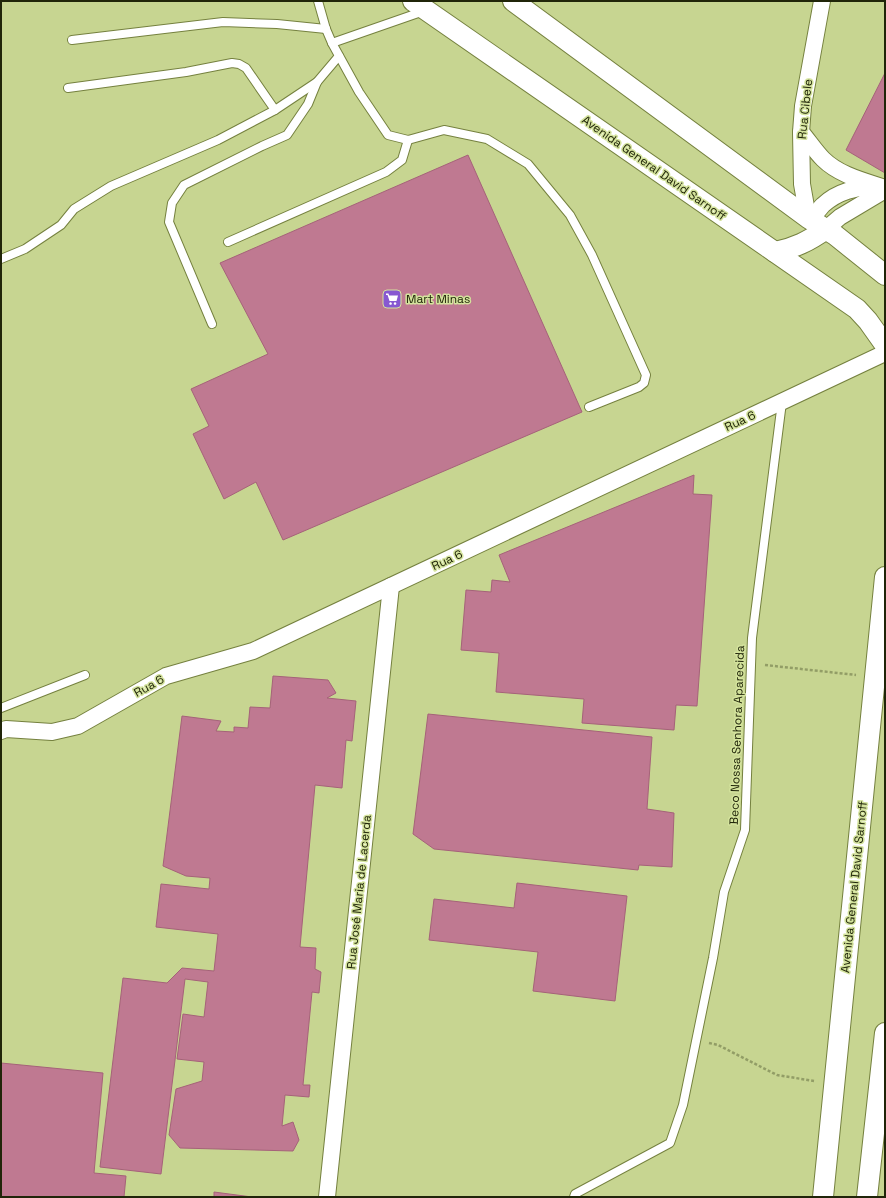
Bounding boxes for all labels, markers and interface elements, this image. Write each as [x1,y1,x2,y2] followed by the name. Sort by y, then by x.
[794,78,816,140] street label: Rua Cibele
[579,112,729,224] street label: Avenida General David Sarnoff
[381,288,403,310] supermarket icon: Mart Minas
[406,291,470,307] place label: Mart Minas
[722,407,758,435] street label: Rua 6
[429,546,465,574] street label: Rua 6
[726,645,748,825] street label: Beco Nossa Senhora Aparecida
[131,671,167,701] street label: Rua 6
[837,800,871,974] street label: Avenida General David Sarnoff
[343,814,375,970] street label: Rua José Maria de Lacerda

